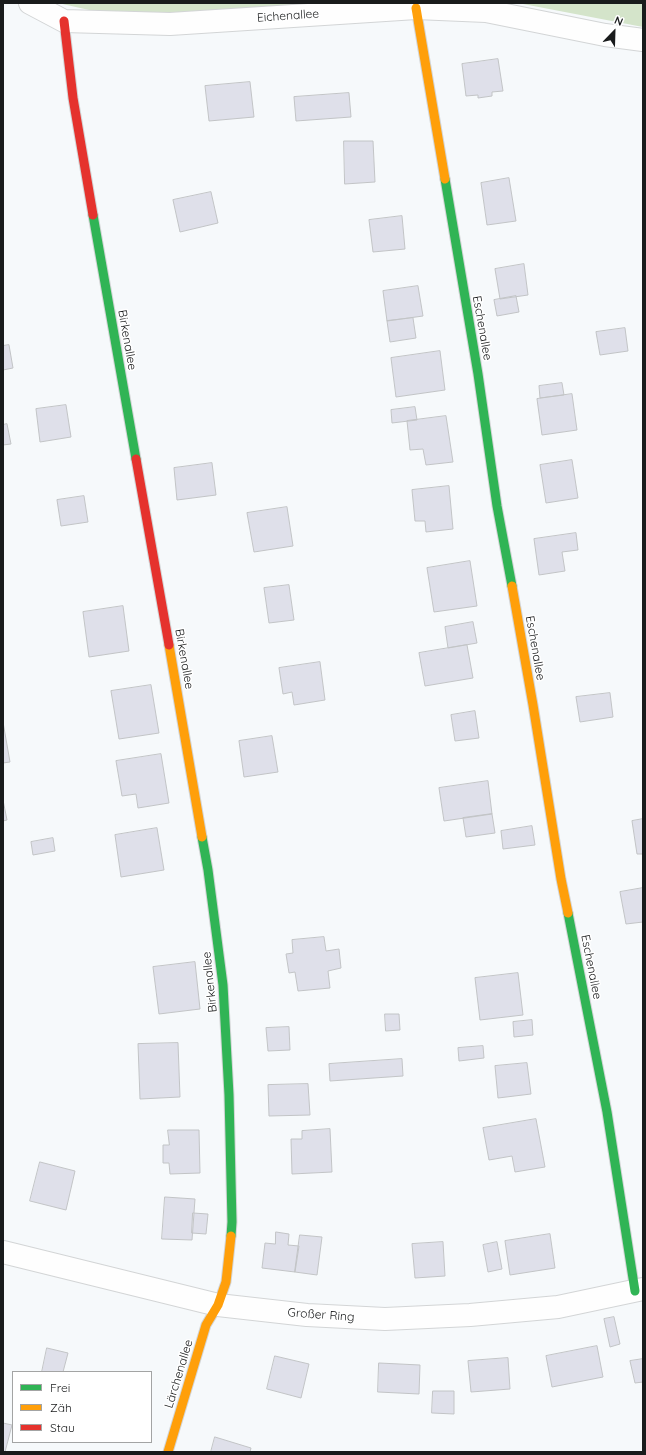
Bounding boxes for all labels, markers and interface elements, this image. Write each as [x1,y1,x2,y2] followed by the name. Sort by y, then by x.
[256,7,320,25] street label: Eichenallee
[594,12,634,52] north arrow
[612,13,625,29] text: N
[469,295,495,361] street label: Eschenallee
[115,309,139,371] street label: Birkenallee
[522,615,548,681] street label: Eschenallee
[172,628,196,690] street label: Birkenallee
[578,934,604,1000] street label: Eschenallee
[200,951,220,1013] street label: Birkenallee
[287,1305,355,1325] street label: Großer Ring
[162,1338,196,1410] street label: Lärchenallee
[12,1371,152,1443] legend
[50,1380,70,1395] text: Frei
[50,1400,72,1415] text: Zäh
[50,1420,75,1435] text: Stau

